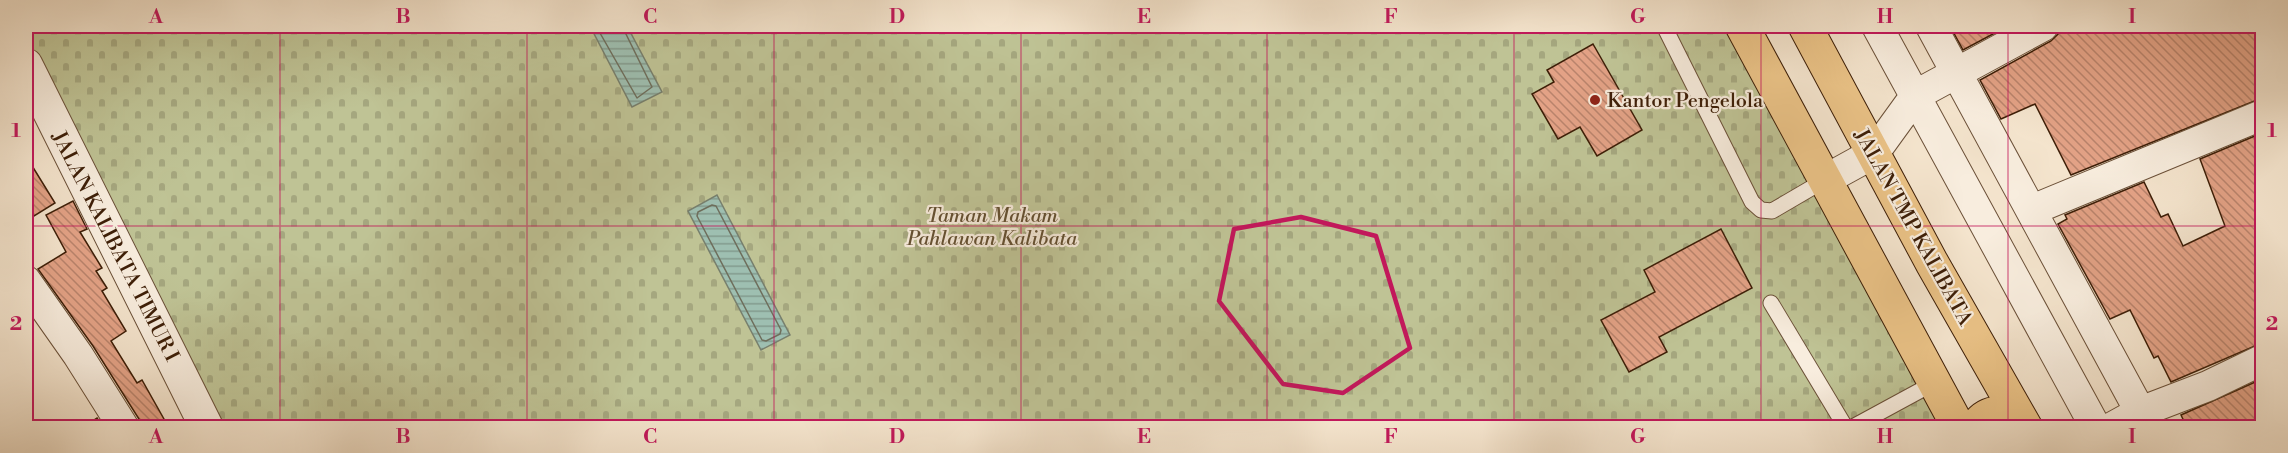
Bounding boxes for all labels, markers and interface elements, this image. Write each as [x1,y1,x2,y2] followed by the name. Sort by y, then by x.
[148,5,164,30] text: A
[395,5,411,30] text: B
[643,5,657,30] text: C
[889,5,905,30] text: D
[1137,5,1151,30] text: E
[1384,5,1398,30] text: F
[1630,5,1646,30] text: G
[1877,5,1894,30] text: H
[2128,5,2136,30] text: I
[1607,89,1764,114] place label: Kantor Pengelola
[1588,93,1602,107] marker: Kantor Pengelola
[11,119,21,144] text: 1
[2267,119,2277,144] text: 1
[1848,124,1978,331] street label: JALAN TMP KALIBATA
[45,127,184,366] street label: JALAN KALIBATA TIMUR I
[906,204,1078,252] park label: Taman Makam Pahlawan Kalibata
[10,312,22,337] text: 2
[2266,312,2278,337] text: 2
[148,425,164,450] text: A
[395,425,411,450] text: B
[643,425,657,450] text: C
[889,425,905,450] text: D
[1137,425,1151,450] text: E
[1384,425,1398,450] text: F
[1630,425,1646,450] text: G
[1877,425,1894,450] text: H
[2128,425,2136,450] text: I

